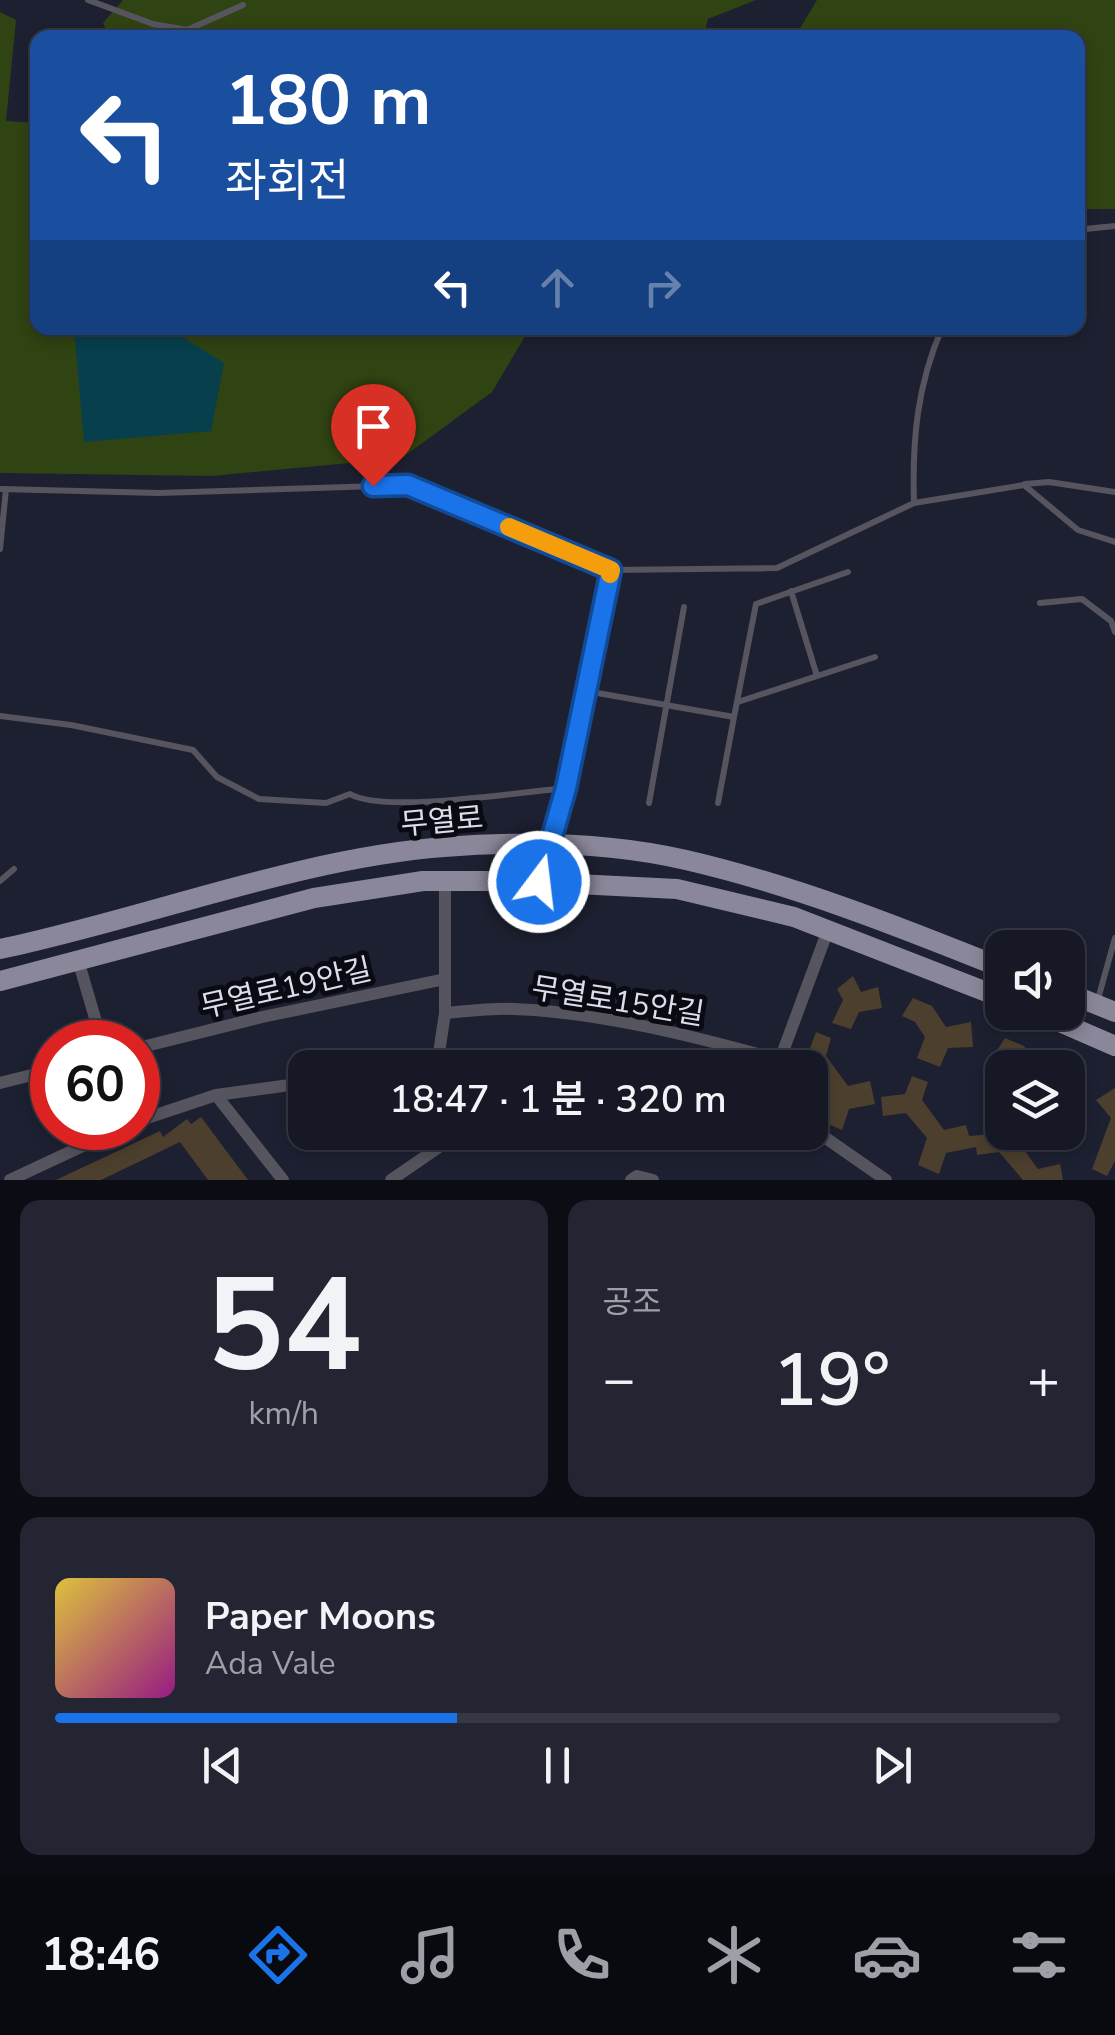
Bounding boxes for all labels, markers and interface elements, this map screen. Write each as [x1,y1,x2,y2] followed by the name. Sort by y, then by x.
[225,53,431,149] text: 180 m
[60,70,190,200] icon: left
[225,151,349,212] text: 좌회전
[425,260,480,315] icon: left
[530,260,585,315] icon: ahead
[635,260,690,315] icon: right
[331,384,416,487] pin
[346,399,401,454] icon: arrive
[399,797,485,846] street label: 무열로
[487,830,591,934] position arrow
[985,930,1085,1150] map controls
[985,930,1085,1030] button: sound
[197,949,375,1028] street label: 무열로19안길
[529,968,707,1035] street label: 무열로15안길
[30,1020,160,1150] speed limit sign: 60
[985,1050,1085,1150] button: layers
[389,1074,727,1125] text: 18:47 · 1 분 · 320 m
[206,1238,362,1415] text: 54
[603,1281,661,1324] text: 공조
[772,1329,890,1431] text: 19°
[603,1342,636,1417] text: −
[1027,1342,1060,1417] text: +
[248,1392,319,1435] text: km/h
[205,1591,436,1642] text: Paper Moons
[205,1642,336,1685] text: Ada Vale
[195,1738,250,1793] icon: previous
[530,1738,585,1793] icon: pause
[865,1738,920,1793] icon: next
[243,1920,313,1990] icon: directions
[395,1920,465,1990] icon: music
[547,1920,617,1990] icon: phone
[699,1920,769,1990] icon: climate
[852,1920,922,1990] icon: car
[1004,1920,1074,1990] icon: filters
[41,1925,160,1986] text: 18:46

